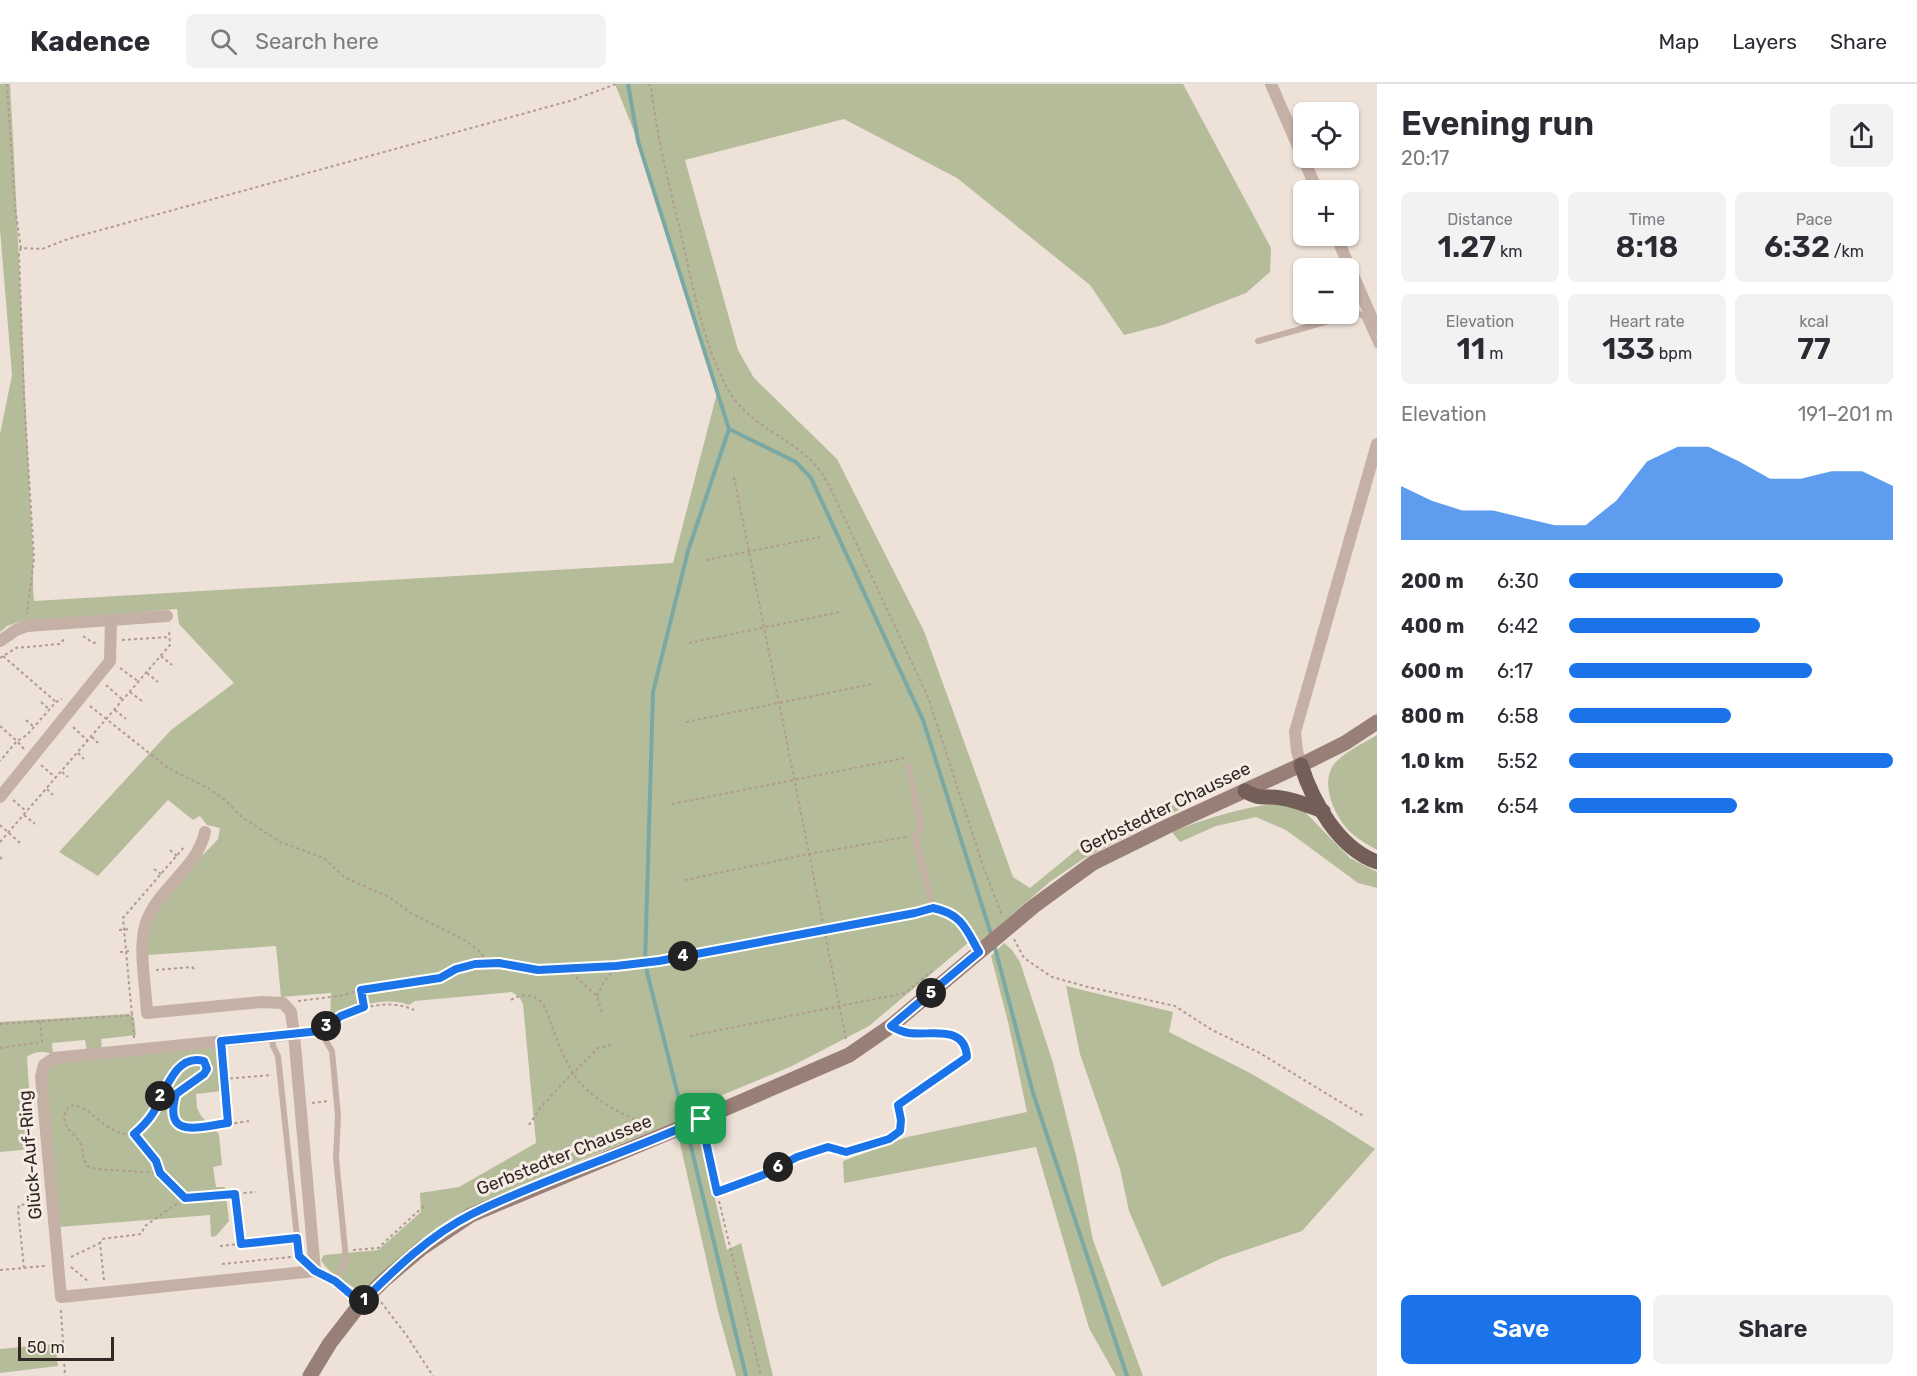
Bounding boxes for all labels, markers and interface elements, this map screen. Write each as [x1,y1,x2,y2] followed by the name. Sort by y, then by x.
[186,14,606,68] search box
[30,25,150,58] text: Kadence
[207,25,240,58] icon: search
[255,28,379,55] text: Search here
[1658,29,1699,54] text: Map
[1732,29,1797,54] text: Layers
[1830,29,1887,54] text: Share
[1293,102,1359,324] map controls
[1293,102,1359,168] button: locate
[1401,104,1594,143] text: Evening run
[1830,104,1893,167] button: share
[1401,146,1449,170] text: 20:17
[1293,180,1359,246] button: +
[1447,210,1513,229] text: Distance
[1629,210,1665,229] text: Time
[1796,210,1832,229] text: Pace
[1438,229,1496,265] text: 1.27
[1616,229,1678,265] text: 8:18
[1764,229,1830,265] text: 6:32
[1496,242,1522,261] text: km
[1830,242,1864,261] text: /km
[1293,258,1359,324] button: −
[1446,312,1514,331] text: Elevation
[1609,312,1685,331] text: Heart rate
[1799,312,1829,331] text: kcal
[1457,331,1485,367] text: 11
[1602,331,1655,367] text: 133
[1797,331,1831,367] text: 77
[1485,344,1503,363] text: m
[1655,344,1692,363] text: bpm
[1401,402,1487,426] text: Elevation
[1798,402,1893,426] text: 191–201 m
[1401,569,1464,593] text: 200 m
[1497,569,1539,593] text: 6:30
[1401,614,1464,638] text: 400 m
[1497,614,1538,638] text: 6:42
[1401,659,1464,683] text: 600 m
[1497,659,1533,683] text: 6:17
[1401,704,1464,728] text: 800 m
[1497,704,1539,728] text: 6:58
[1401,749,1464,773] text: 1.0 km
[1497,749,1538,773] text: 5:52
[1076,757,1254,859] street label: Gerbstedter Chaussee
[1401,794,1464,818] text: 1.2 km
[1497,794,1538,818] text: 6:54
[668,941,698,971] pin: 4
[678,946,688,965] text: 4
[916,978,946,1008] pin: 5
[926,983,936,1002] text: 5
[311,1011,341,1041] pin: 3
[321,1016,331,1035] text: 3
[145,1081,175,1111] pin: 2
[155,1086,165,1105] text: 2
[13,1089,47,1221] street label: Glück-Auf-Ring
[675,1093,726,1144] pin
[684,1102,717,1135] icon: arrive
[473,1110,655,1200] street label: Gerbstedter Chaussee
[763,1152,793,1182] pin: 6
[773,1157,783,1176] text: 6
[349,1285,379,1315] pin: 1
[360,1290,368,1309] text: 1
[1401,1295,1641,1364] button: Save
[1653,1295,1893,1364] button: Share
[18,1334,114,1362] scale bar
[27,1338,65,1357] text: 50 m

